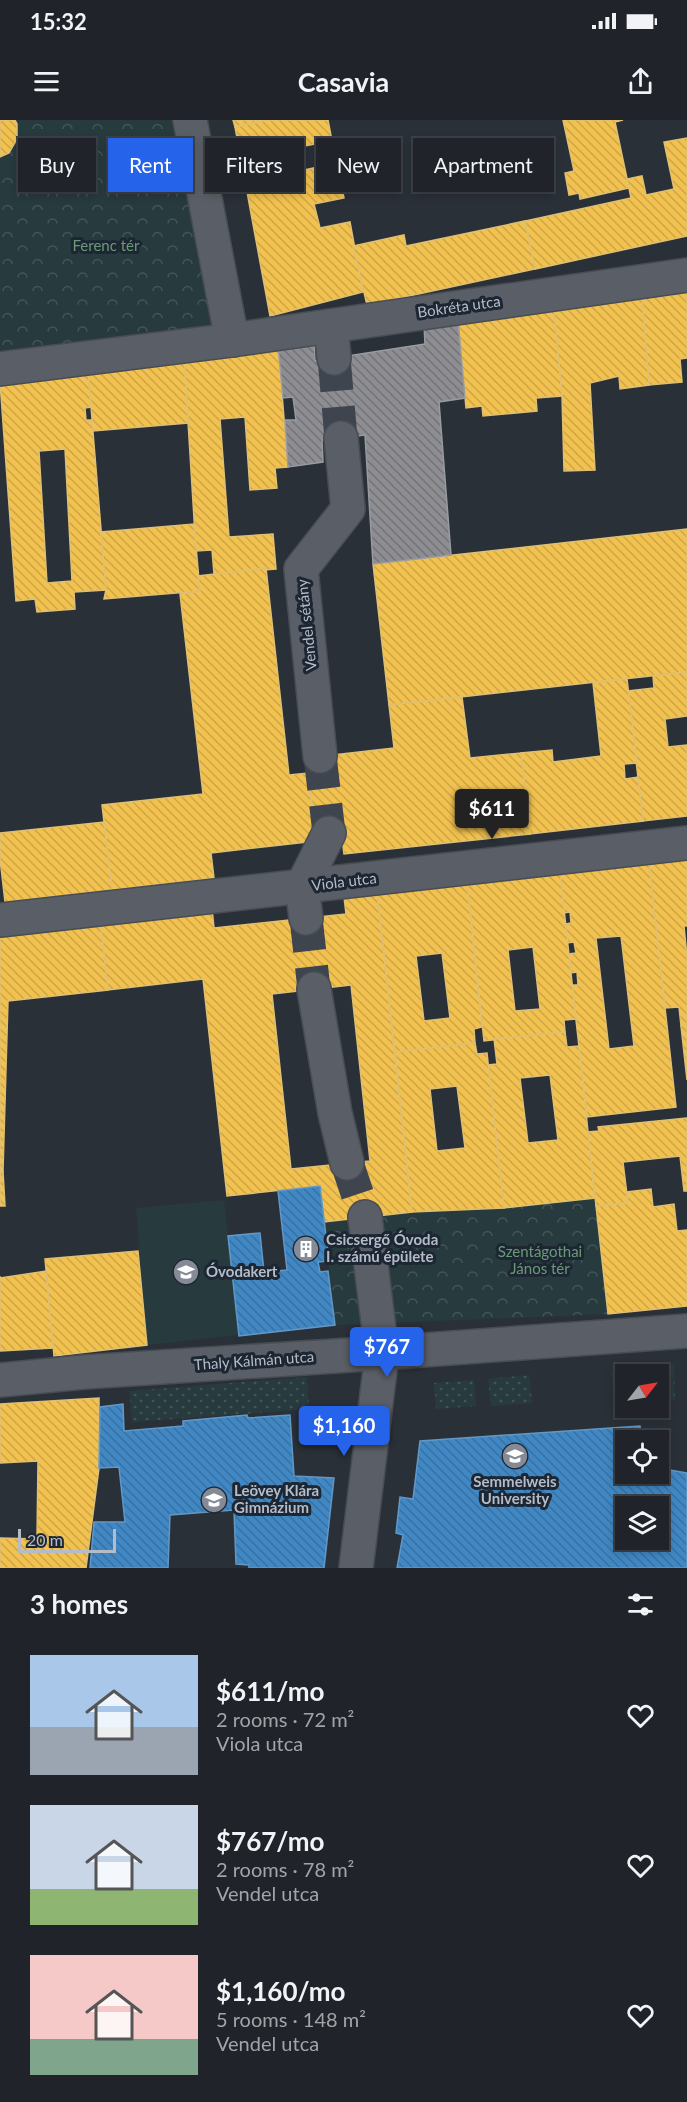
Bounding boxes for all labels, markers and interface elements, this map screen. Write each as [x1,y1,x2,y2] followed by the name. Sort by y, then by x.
[30,8,87,35] text: 15:32
[30,65,63,98] icon: menu
[298,65,389,98] text: Casavia
[624,65,657,98] icon: share
[18,138,96,192] chip: Buy
[108,138,193,192] chip: Rent
[205,138,304,192] chip: Filters
[316,138,401,192] chip: New
[413,138,554,192] chip: Apartment
[73,236,140,254] park label: Ferenc tér
[416,291,502,321] street label: Bokréta utca
[292,578,320,672] street label: Vendel sétány
[456,789,528,840] pin: $611
[469,796,515,820] text: $611
[310,868,377,894] street label: Viola utca
[326,1230,438,1265] place label: Csicsergő Óvoda I. számú épülete
[291,1234,321,1264] building icon: Csicsergő Óvoda I. számú épülete
[498,1242,582,1277] park label: Szentágothai János tér
[171,1257,201,1287] school or university icon: Óvodakert
[206,1262,278,1280] place label: Óvodakert
[351,1327,423,1378] pin: $767
[364,1334,410,1358] text: $767
[193,1347,315,1373] street label: Thaly Kálmán utca
[615,1364,669,1418] north arrow
[615,1364,669,1550] map controls
[295,1406,393,1457] pin: $1,160
[313,1413,375,1437] text: $1,160
[615,1430,669,1484] button: locate
[500,1441,530,1471] school or university icon: Semmelweis University
[473,1472,557,1507] place label: Semmelweis University
[234,1481,319,1516] place label: Leövey Klára Gimnázium
[199,1485,229,1515] school or university icon: Leövey Klára Gimnázium
[615,1496,669,1550] button: layers
[18,1526,116,1554] scale bar
[27,1530,63,1549] text: 20 m
[30,1588,128,1620] text: 3 homes
[624,1588,657,1621] icon: filters
[216,1675,324,1707] text: $611/mo
[78,1679,150,1751] icon: home
[624,1699,657,1732] icon: heart
[216,1707,354,1731] text: 2 rooms · 72 m²
[216,1731,303,1755] text: Viola utca
[216,1825,324,1857] text: $767/mo
[78,1829,150,1901] icon: home
[624,1849,657,1882] icon: heart
[216,1857,354,1881] text: 2 rooms · 78 m²
[216,1881,319,1905] text: Vendel utca
[216,1975,346,2007] text: $1,160/mo
[78,1979,150,2051] icon: home
[624,1999,657,2032] icon: heart
[216,2007,366,2031] text: 5 rooms · 148 m²
[216,2031,319,2055] text: Vendel utca

